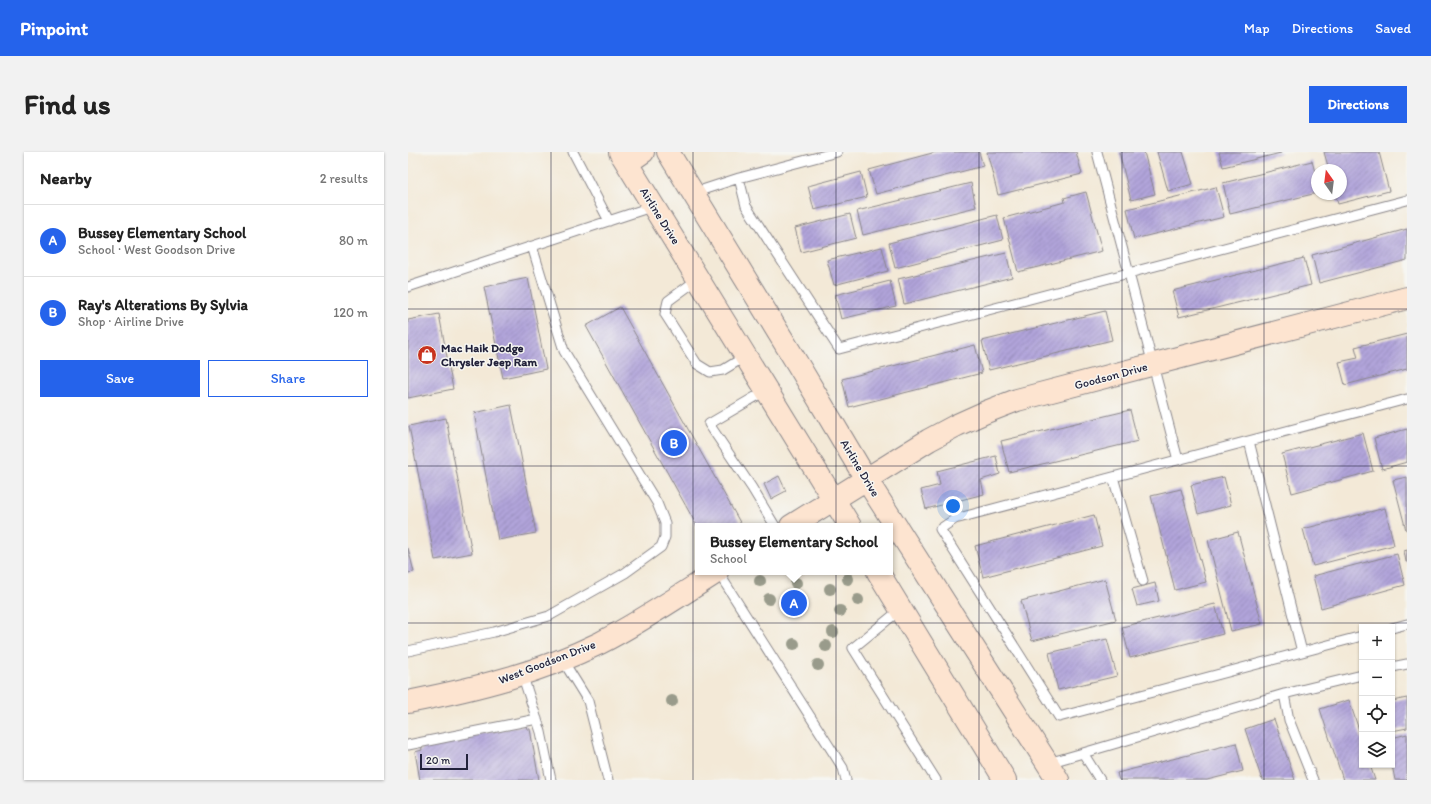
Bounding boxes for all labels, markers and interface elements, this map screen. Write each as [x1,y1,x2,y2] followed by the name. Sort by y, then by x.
[20,17,88,40] text: Pinpoint
[1244,20,1270,37] text: Map
[1292,20,1353,37] text: Directions
[1375,20,1411,37] text: Saved
[1309,86,1407,123] button: Directions
[24,87,111,121] text: Find us
[1311,164,1347,200] north arrow
[40,168,92,188] text: Nearby
[320,171,368,186] text: 2 results
[637,185,683,247] street label: Airline Drive
[78,224,246,242] text: Bussey Elementary School
[49,233,57,248] text: A
[339,233,368,248] text: 80 m
[78,242,235,257] text: School · West Goodson Drive
[78,296,248,314] text: Ray's Alterations By Sylvia
[49,305,57,320] text: B
[333,305,368,320] text: 120 m
[78,314,184,329] text: Shop · Airline Drive
[441,341,537,370] place label: Mac Haik Dodge Chrysler Jeep Ram
[416,344,438,366] shop icon: Mac Haik Dodge Chrysler Jeep Ram
[1073,359,1149,392] street label: Goodson Drive
[40,360,200,397] button: Save
[208,360,368,397] button: Share
[661,428,687,458] pin: B
[837,437,883,499] street label: Airline Drive
[943,496,963,516] your location
[695,523,893,575] popup
[710,533,878,551] text: Bussey Elementary School
[710,551,747,566] text: School
[781,588,807,618] pin: A
[1359,624,1395,768] map controls
[1359,624,1395,660] button: +
[496,637,598,687] street label: West Goodson Drive
[1359,660,1395,696] button: −
[1359,696,1395,732] button: locate
[1359,732,1395,768] button: layers
[420,752,468,771] scale bar
[426,754,450,767] text: 20 m

